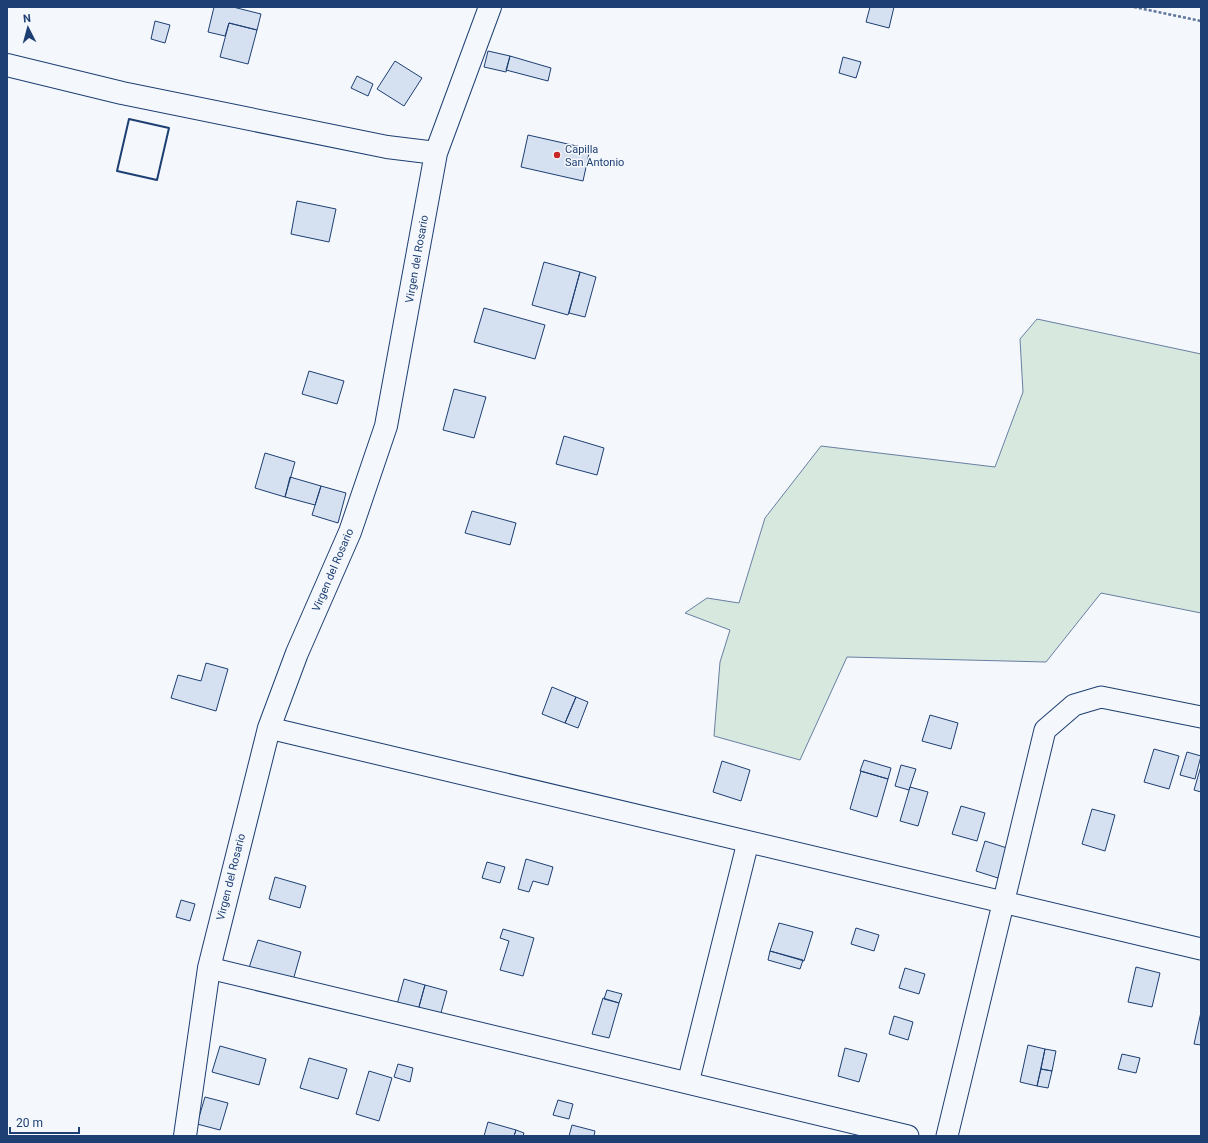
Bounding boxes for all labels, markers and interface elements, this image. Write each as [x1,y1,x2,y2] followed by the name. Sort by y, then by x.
[8,8,48,48] north arrow
[22,12,32,25] text: N
[565,143,624,169] place label: Capilla San Antonio
[552,150,562,160] marker: Capilla San Antonio
[403,214,431,304] street label: Virgen del Rosario
[310,527,356,613] street label: Virgen del Rosario
[214,832,248,922] street label: Virgen del Rosario
[10,1109,79,1135] scale bar
[16,1116,43,1130] text: 20 m

